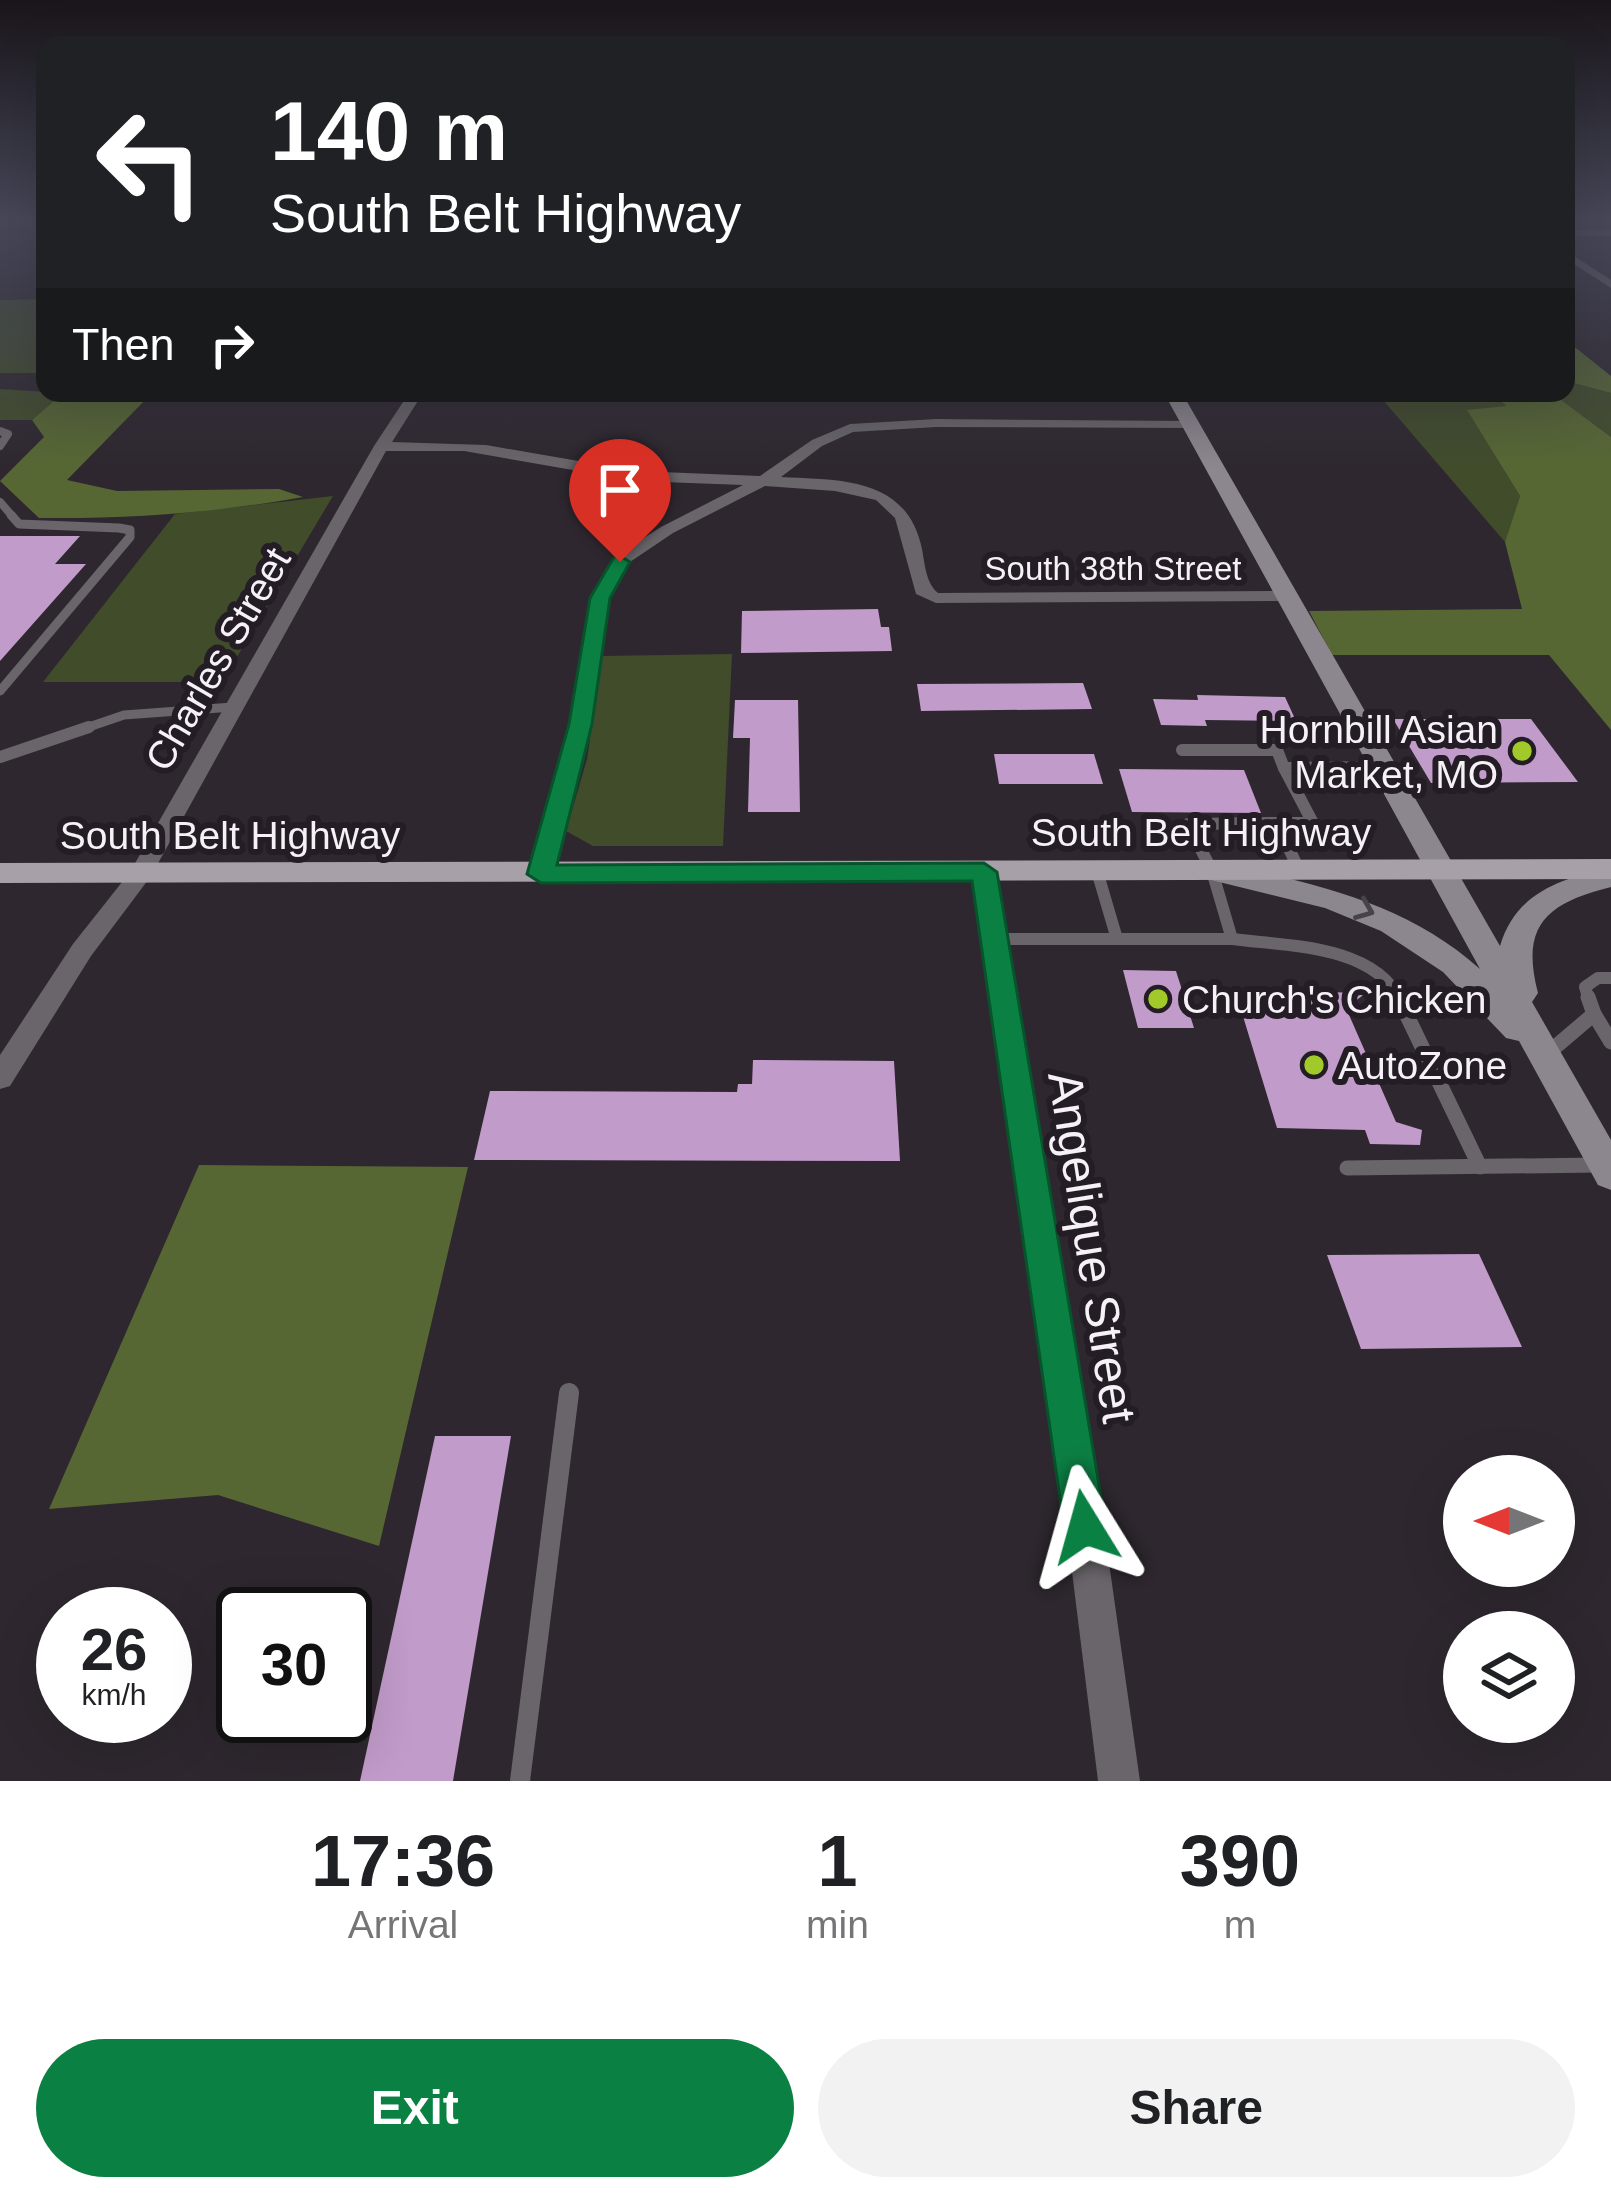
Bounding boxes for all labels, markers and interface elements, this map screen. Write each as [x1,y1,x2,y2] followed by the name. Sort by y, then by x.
[72,84,228,240] icon: left
[270,84,508,178] text: 140 m
[270,183,741,243] text: South Belt Highway
[199,312,265,378] icon: right
[72,319,175,370] text: Then
[569,439,671,562] pin
[587,457,653,523] icon: arrive
[137,540,299,778] street label: Charles Street
[985,550,1241,587] street label: South 38th Street
[1260,708,1498,796] place label: Hornbill Asian Market, MO
[1509,738,1535,764] marker: Hornbill Asian Market, MO
[1031,811,1372,854] street label: South Belt Highway
[60,814,401,857] street label: South Belt Highway
[1354,896,1375,921] one-way arrow
[1182,978,1486,1021] place label: Church's Chicken
[1145,986,1171,1012] marker: Church's Chicken
[1338,1044,1507,1087] place label: AutoZone
[1301,1052,1327,1078] marker: AutoZone
[1038,1068,1146,1426] street label: Angelique Street
[1443,1455,1575,1587] north arrow
[1443,1455,1575,1743] map controls
[1022,1464,1148,1590] position arrow
[216,1587,372,1743] speed limit sign: 30
[1443,1611,1575,1743] button: layers
[81,1616,147,1683] text: 26
[81,1678,147,1711] text: km/h
[311,1821,495,1901] text: 17:36
[817,1821,858,1901] text: 1
[1180,1821,1300,1901] text: 390
[348,1903,458,1946] text: Arrival
[806,1903,869,1946] text: min
[1224,1903,1256,1946] text: m
[36,2039,794,2177] button: Exit
[818,2039,1575,2177] button: Share

